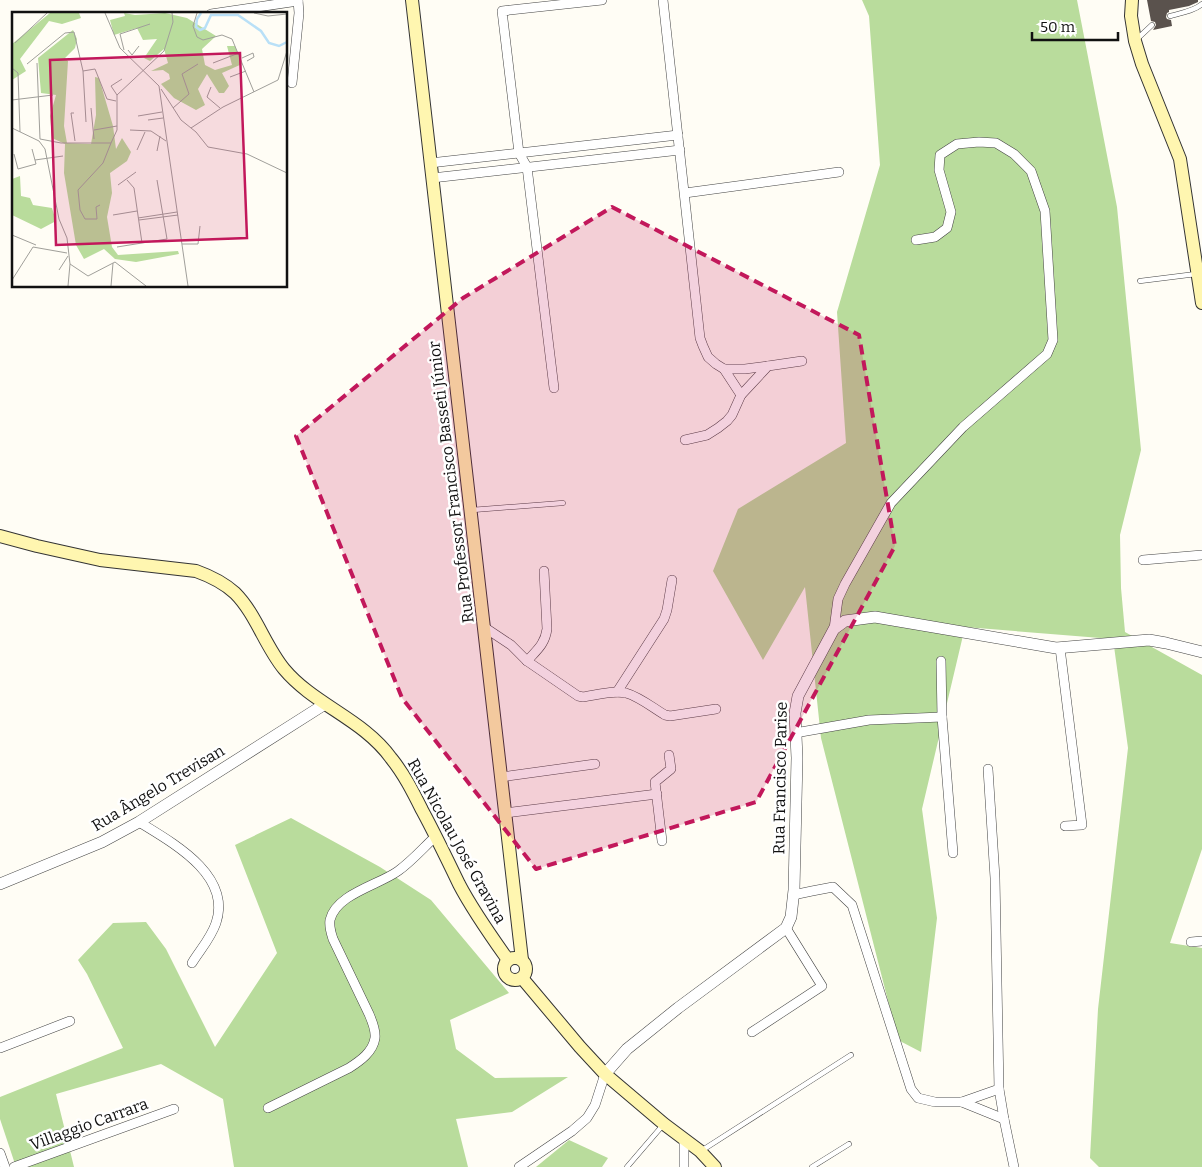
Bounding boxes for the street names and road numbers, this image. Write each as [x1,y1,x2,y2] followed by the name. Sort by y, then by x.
[424,340,478,624] street label: Rua Professor Francisco Basseti Júnior
[769,701,791,855] street label: Rua Francisco Parise
[88,740,228,835] street label: Rua Ângelo Trevisan
[404,755,510,927] street label: Rua Nicolau José Gravina
[27,1094,151,1154] street label: Villaggio Carrara

